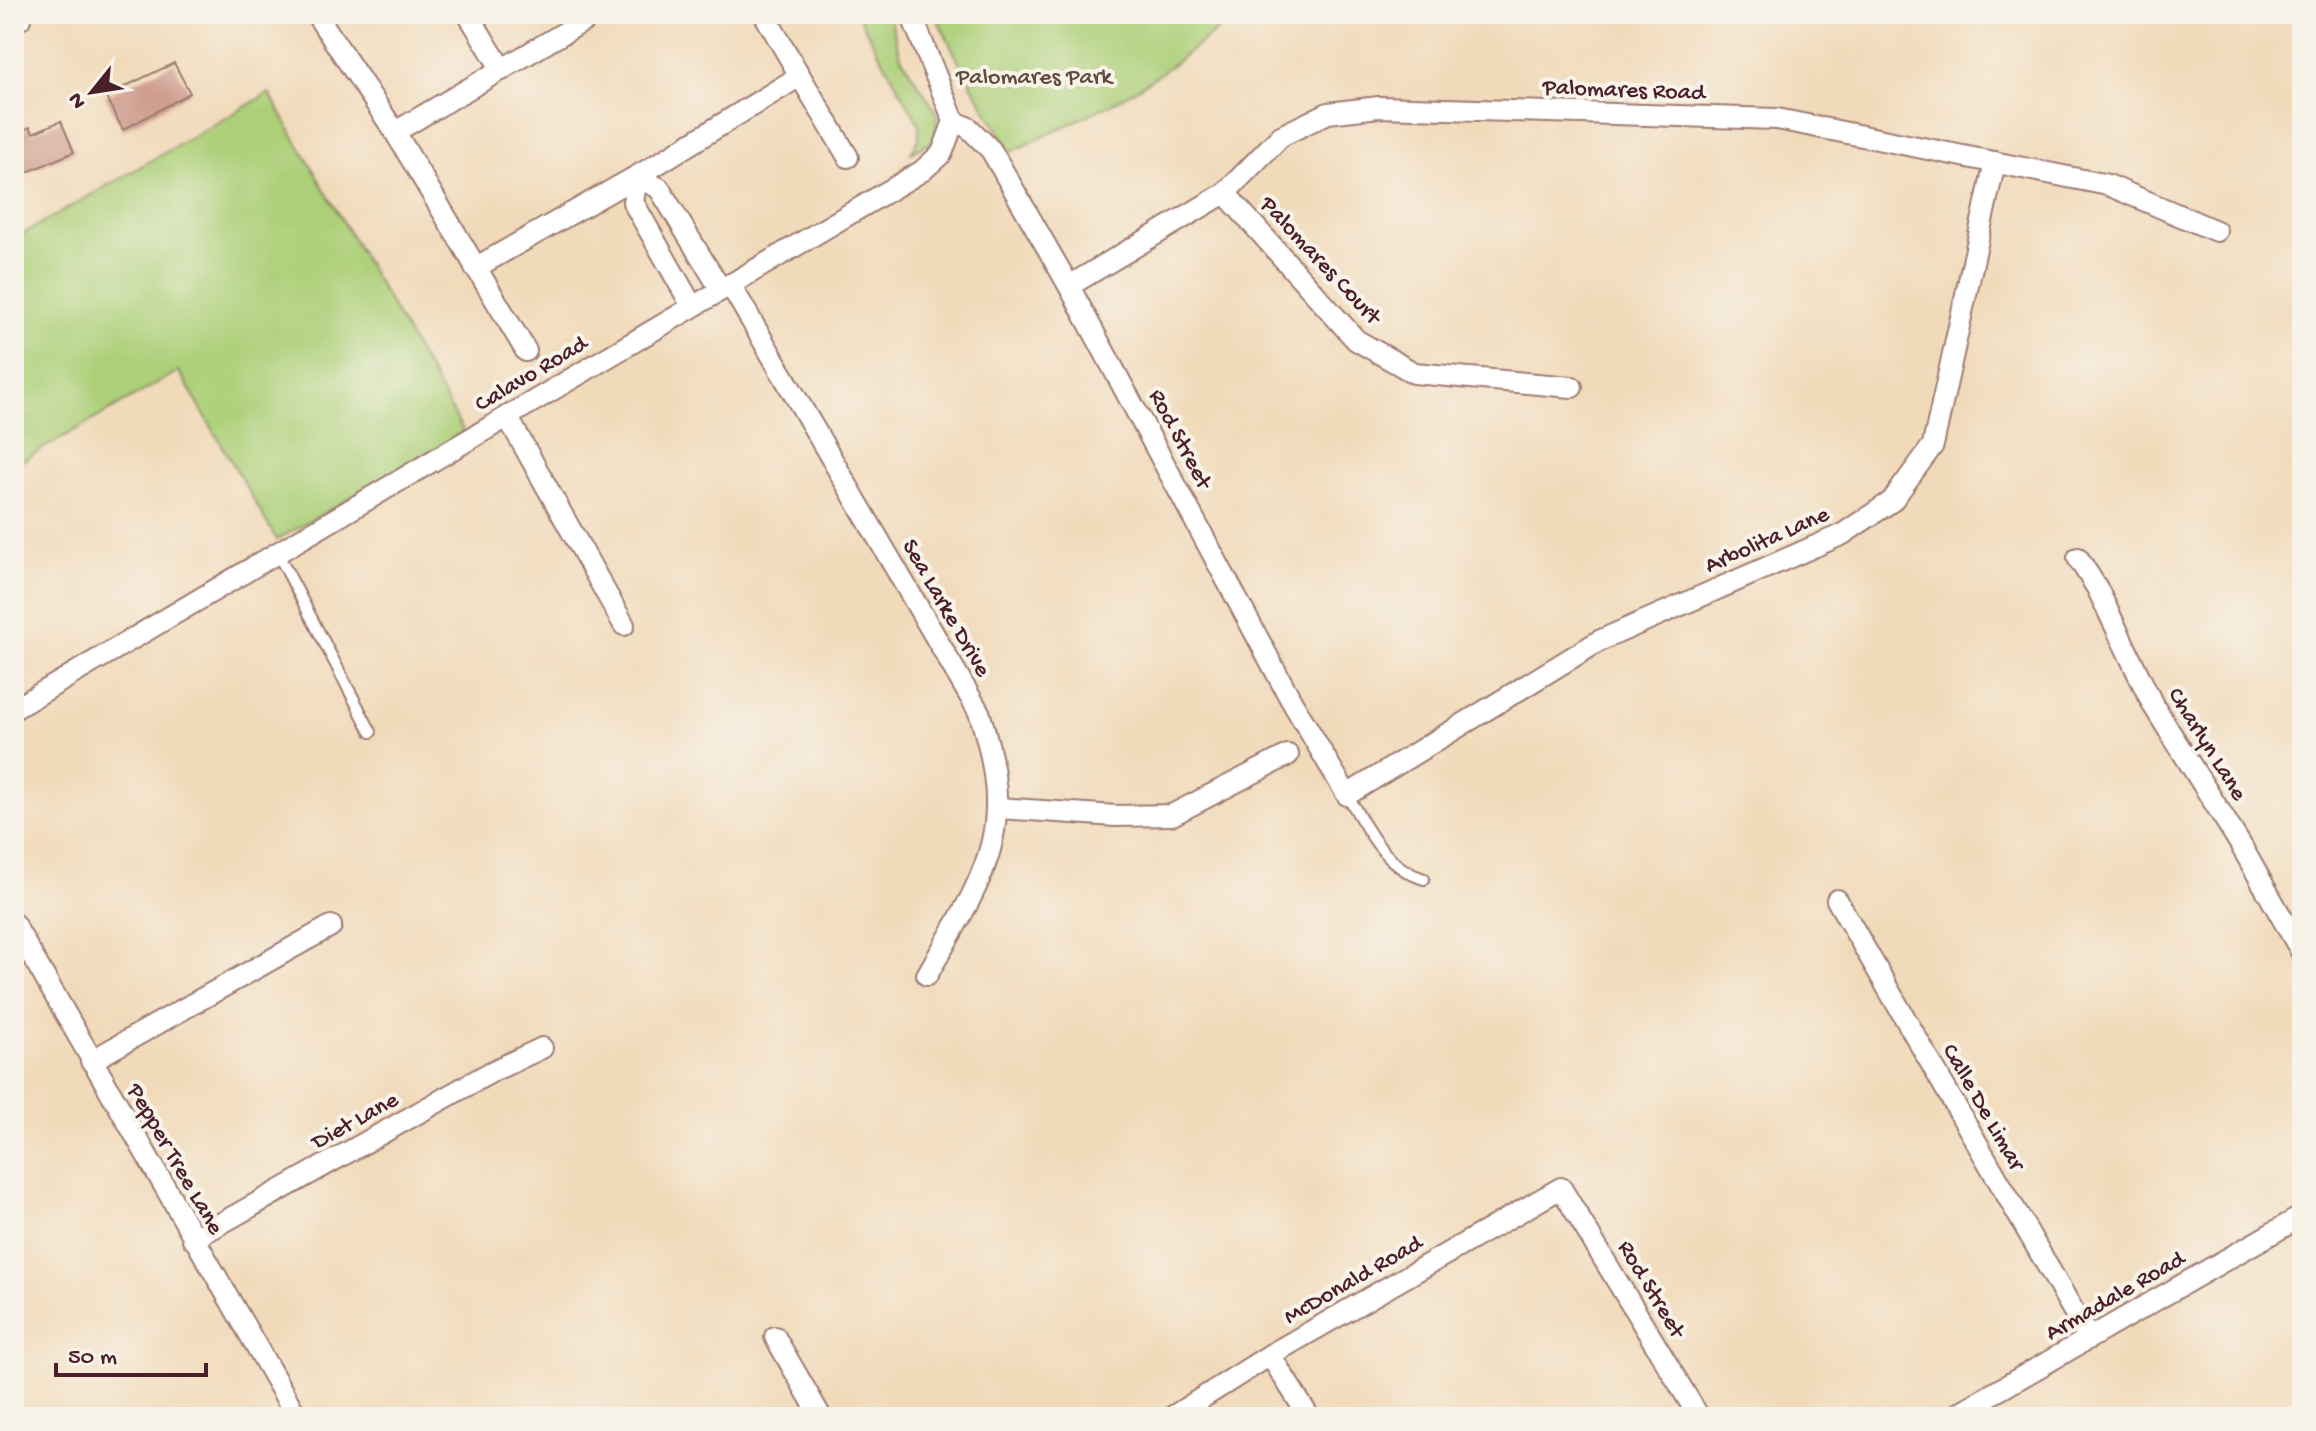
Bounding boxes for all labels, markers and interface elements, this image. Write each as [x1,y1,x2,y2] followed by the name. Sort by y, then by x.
[52,52,132,132] north arrow
[955,64,1114,93] park label: Palomares Park
[1541,74,1708,109] street label: Palomares Road
[63,87,93,113] text: N
[1252,190,1388,333] street label: Palomares Court
[470,329,595,420] street label: Calavo Road
[1141,385,1218,496] street label: Rod Street
[1701,501,1835,581] street label: Arbolita Lane
[894,535,996,683] street label: Sea Larke Drive
[2160,683,2253,807] street label: Charlyn Lane
[1934,1039,2031,1178] street label: Calle De Limar
[118,1078,229,1241] street label: Pepper Tree Lane
[306,1086,405,1159] street label: Diet Lane
[1279,1229,1430,1332] street label: McDonald Road
[1610,1236,1692,1346] street label: Rod Street
[2041,1244,2192,1349] street label: Armadale Road
[56,1327,206,1377] scale bar
[68,1344,117,1373] text: 50 m

